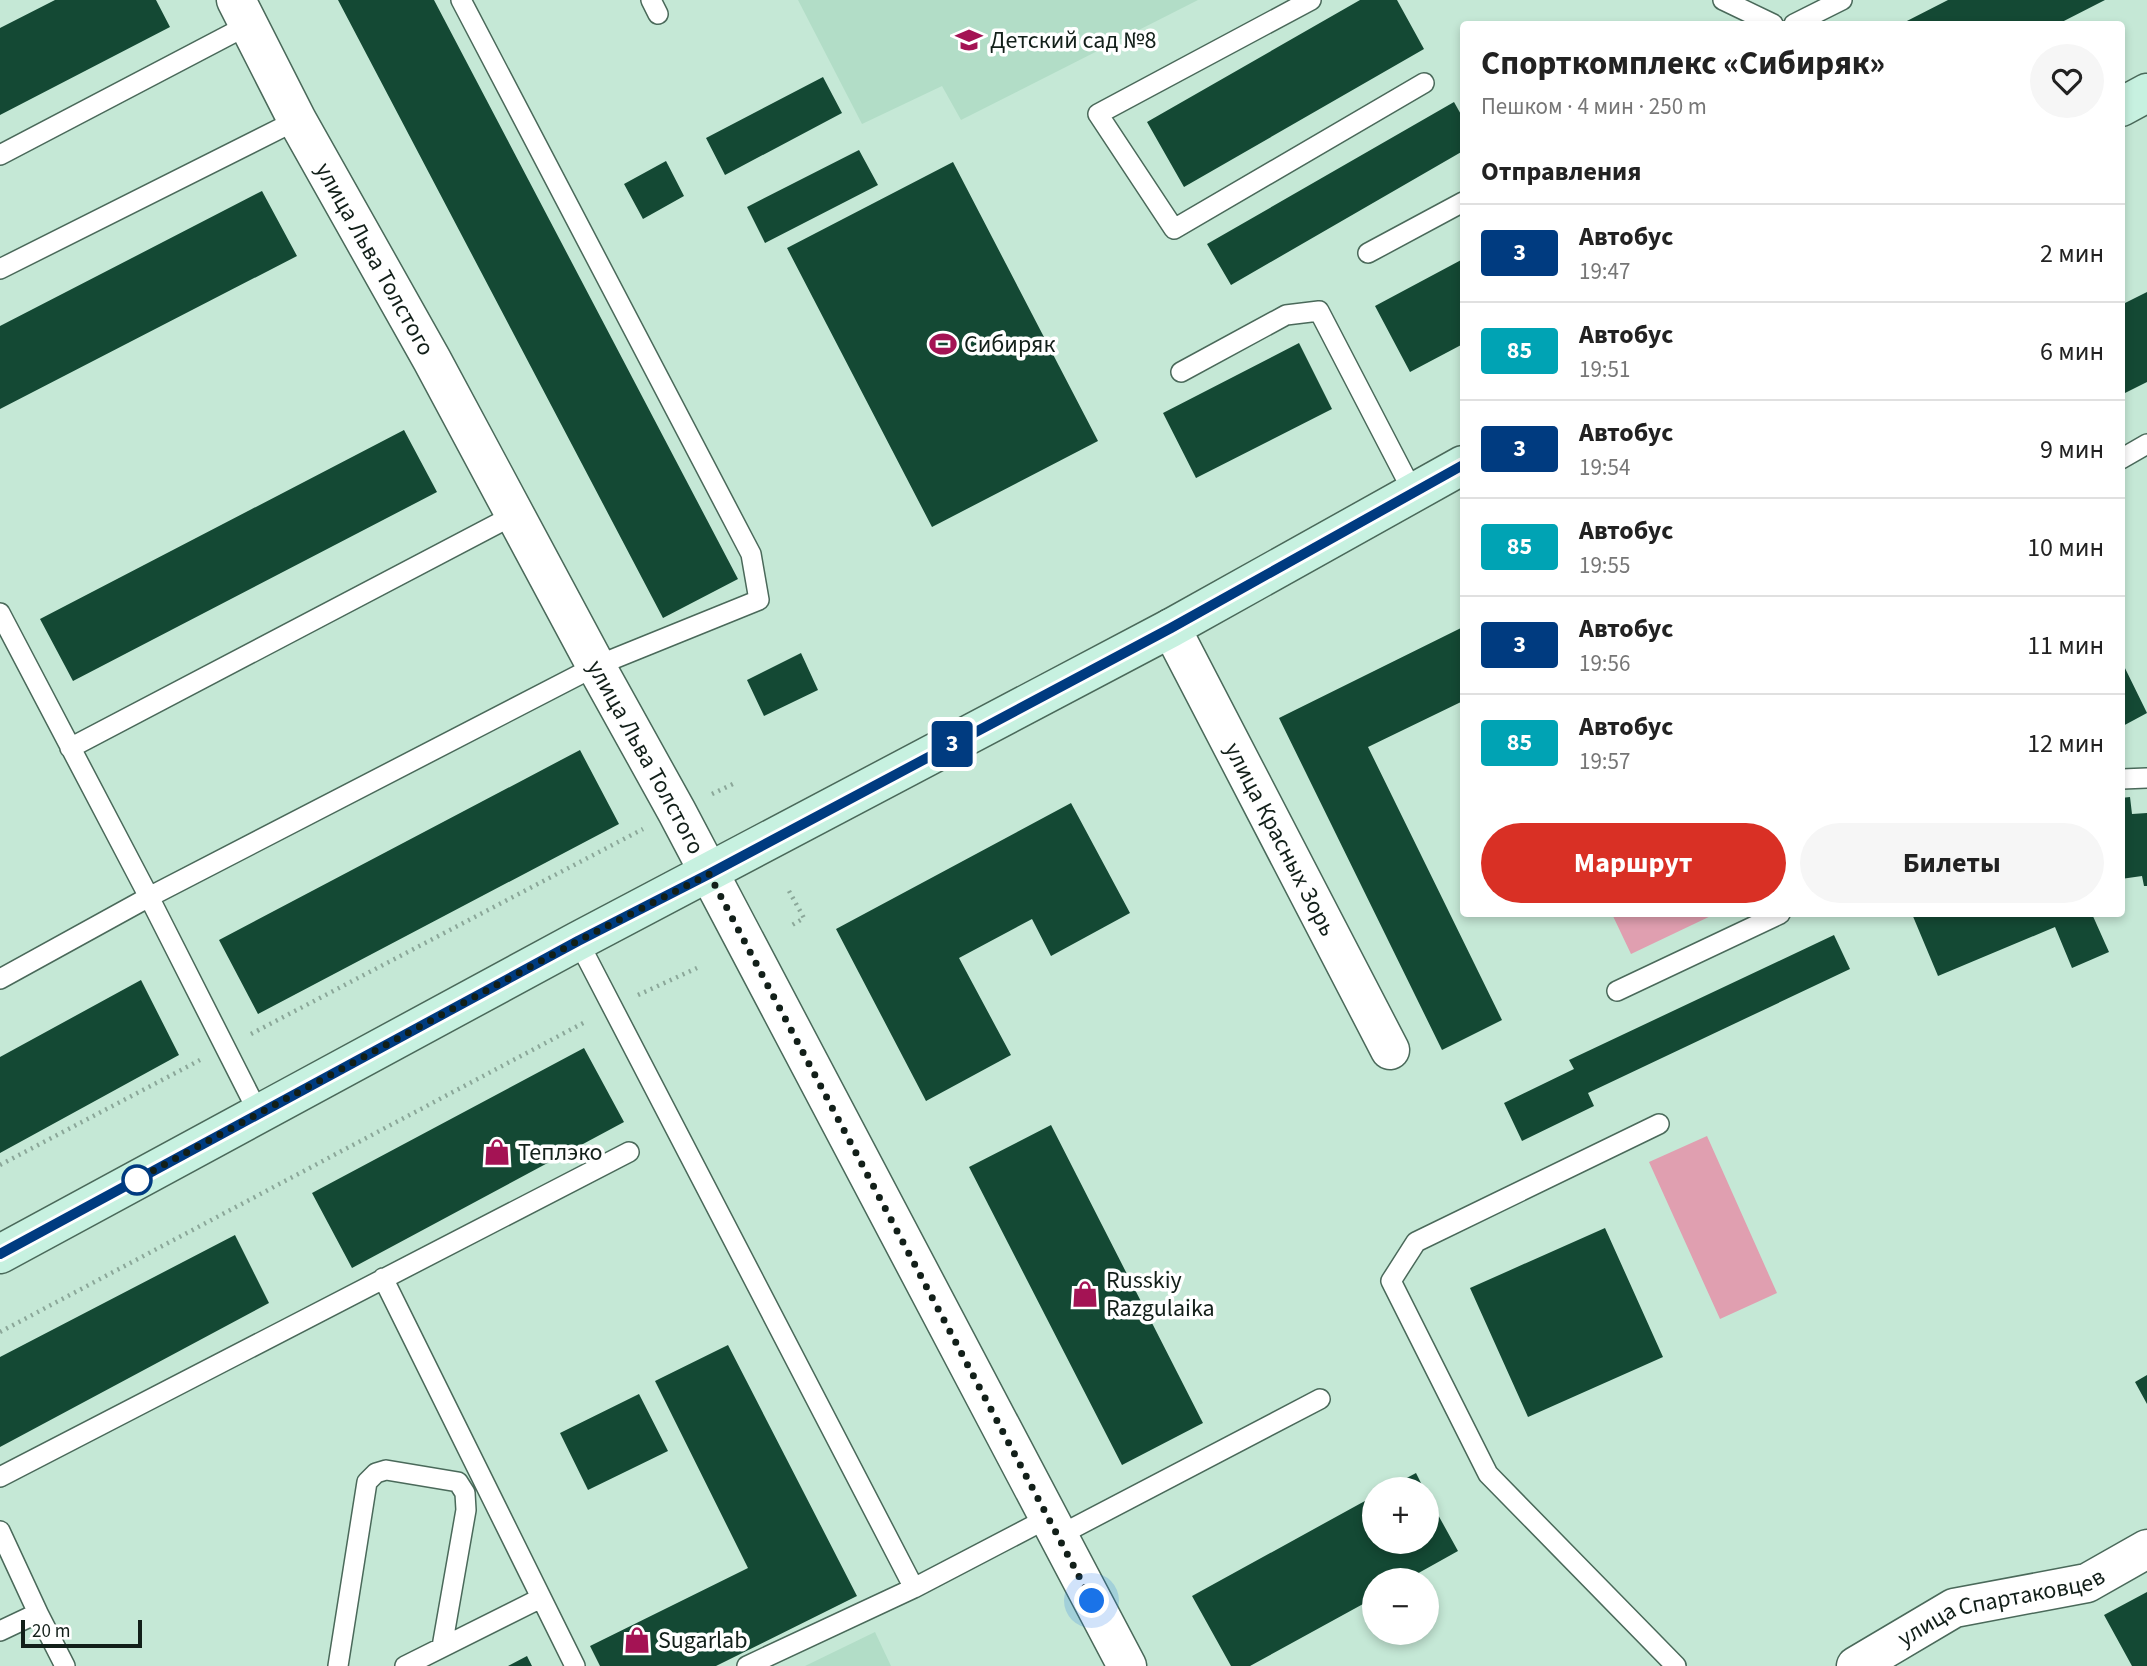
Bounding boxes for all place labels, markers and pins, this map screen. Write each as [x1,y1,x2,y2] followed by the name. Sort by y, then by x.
[990,23,1156,58] place label: Детский сад №8
[954,25,984,55] school or university icon: Детский сад №8
[964,327,1055,362] place label: Сибиряк
[928,329,958,359] sports icon: Сибиряк
[518,1135,603,1170] place label: Теплэко
[482,1137,512,1167] shop icon: Теплэко
[122,1165,152,1195] unlabelled marker
[1106,1263,1215,1326] place label: Russkiy Razgulaika
[1070,1279,1100,1309] shop icon: Russkiy Razgulaika
[658,1623,748,1658] place label: Sugarlab
[622,1625,652,1655] shop icon: Sugarlab

